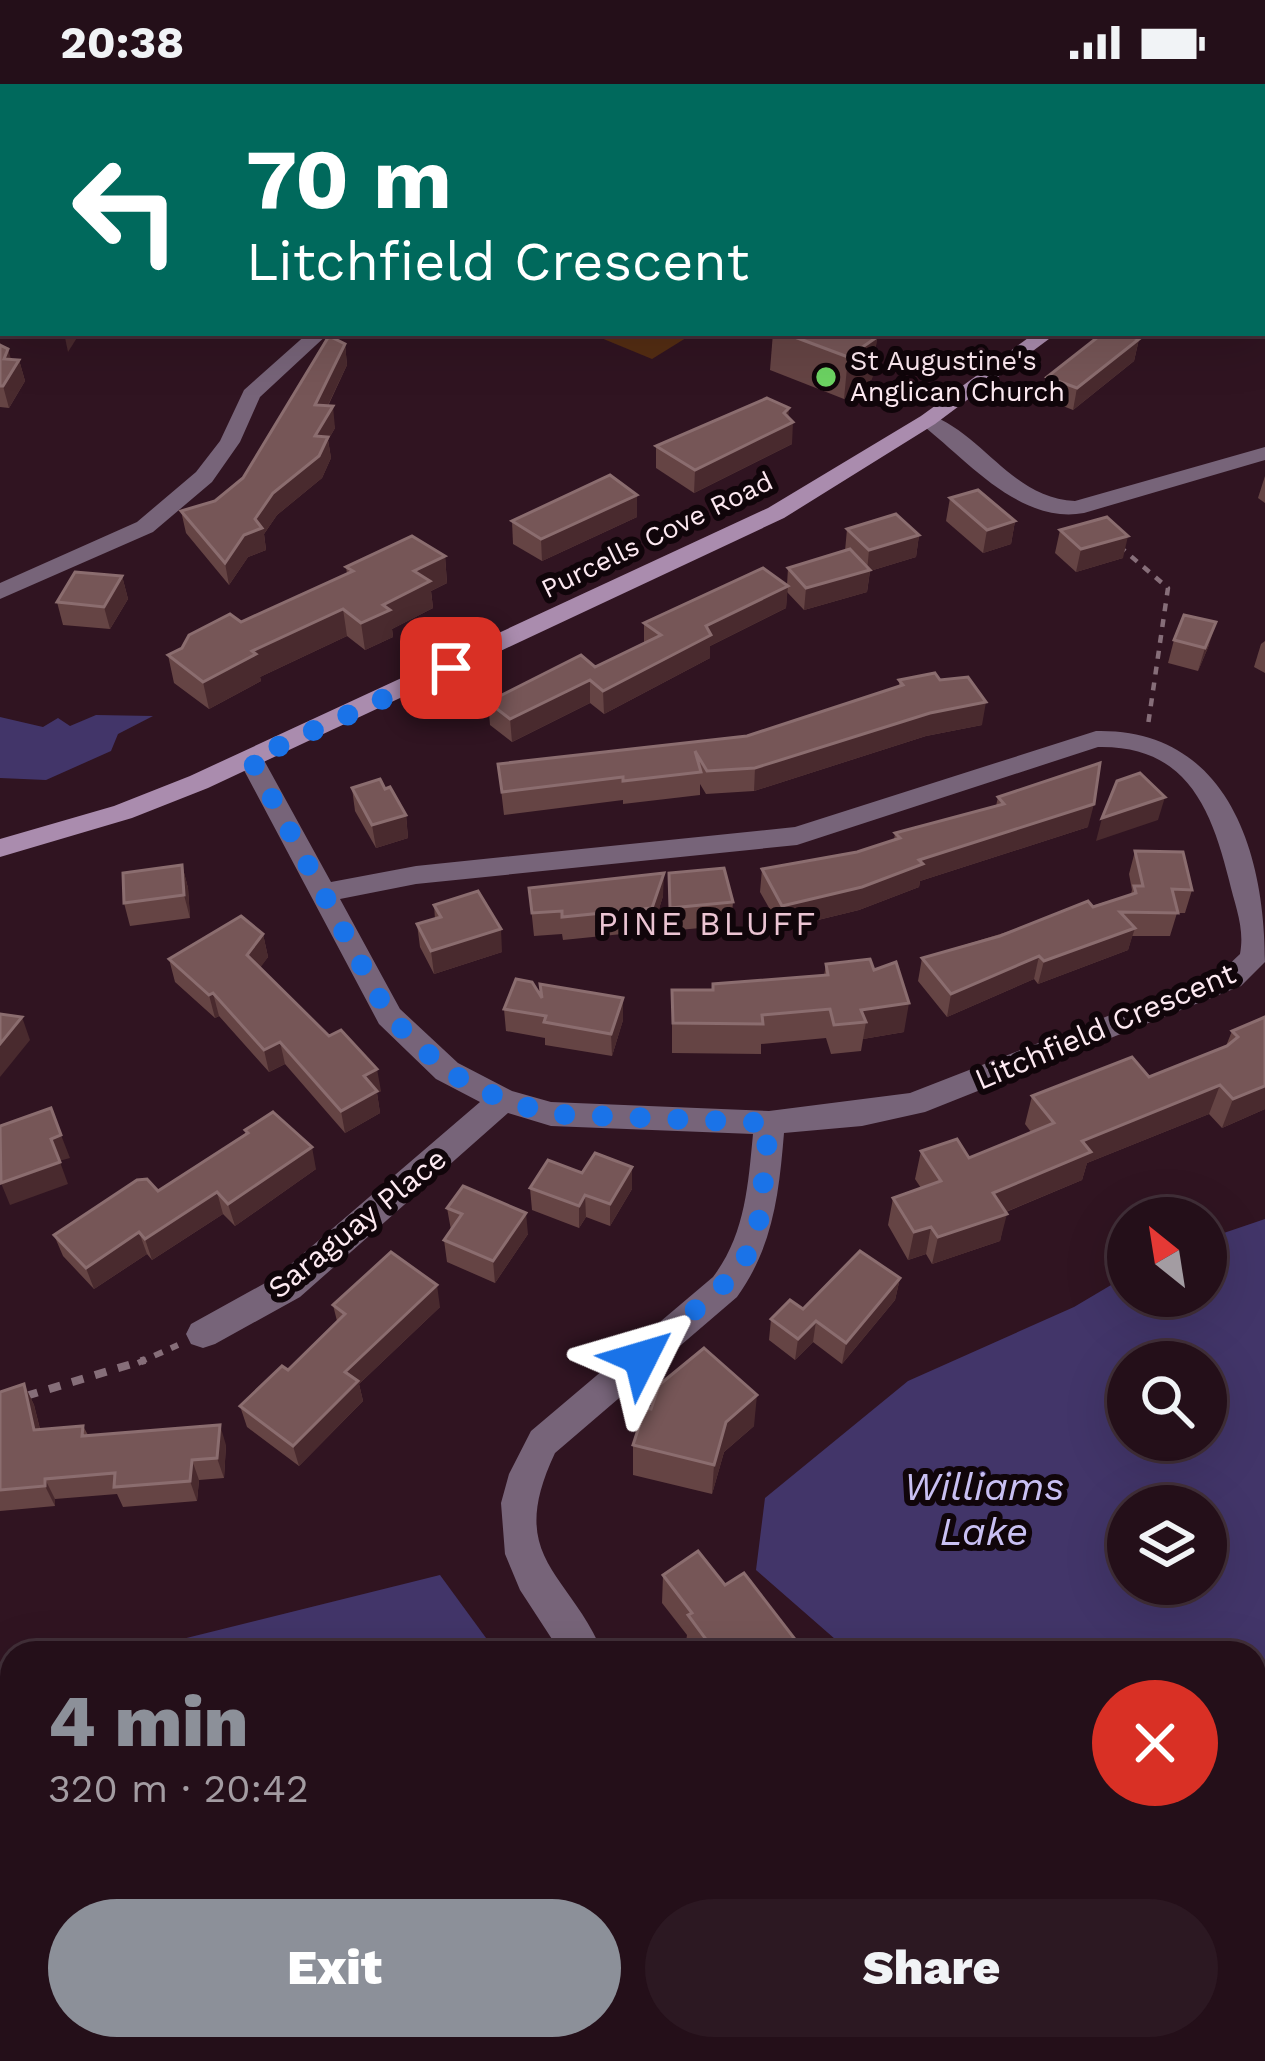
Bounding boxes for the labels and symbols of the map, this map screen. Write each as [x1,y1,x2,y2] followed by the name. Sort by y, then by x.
[850,345,1065,408] place label: St Augustine's Anglican Church
[813,364,839,390] marker: St Augustine's Anglican Church
[536,465,778,605] street label: Purcells Cove Road
[400,617,502,719] pin
[598,904,818,943] district label: PINE BLUFF
[970,955,1241,1097] street label: Litchfield Crescent
[261,1141,453,1305] street label: Saraguay Place
[1107,1197,1227,1317] north arrow
[578,1295,704,1421] position arrow
[904,1464,1064,1554] water label: Williams Lake

